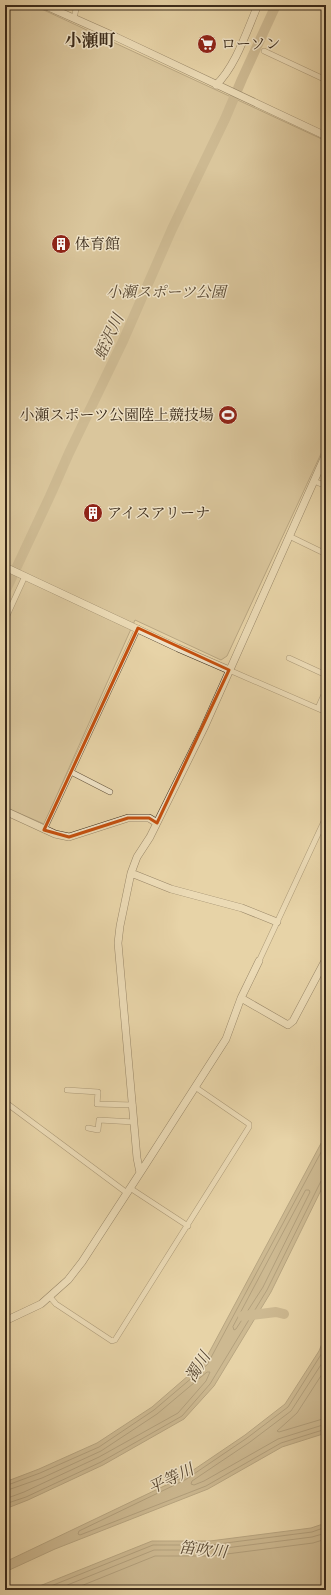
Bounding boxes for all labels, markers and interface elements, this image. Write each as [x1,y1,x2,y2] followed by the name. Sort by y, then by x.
[65,30,116,52] district label: 小瀬町
[196,33,218,55] supermarket icon: ローソン
[221,35,280,54] place label: ローソン
[50,233,72,255] building icon: 体育館
[75,235,120,254] place label: 体育館
[106,283,229,302] park label: 小瀬スポーツ公園
[90,309,129,363] water label: 蛭沢川
[217,404,239,426] sports icon: 小瀬スポーツ公園陸上競技場
[20,406,214,425] place label: 小瀬スポーツ公園陸上競技場
[82,502,104,524] building icon: アイスアリーナ
[107,504,210,523] place label: アイスアリーナ
[181,1346,216,1386] water label: 濁川
[145,1459,199,1499] water label: 平等川
[178,1538,230,1563] water label: 笛吹川

